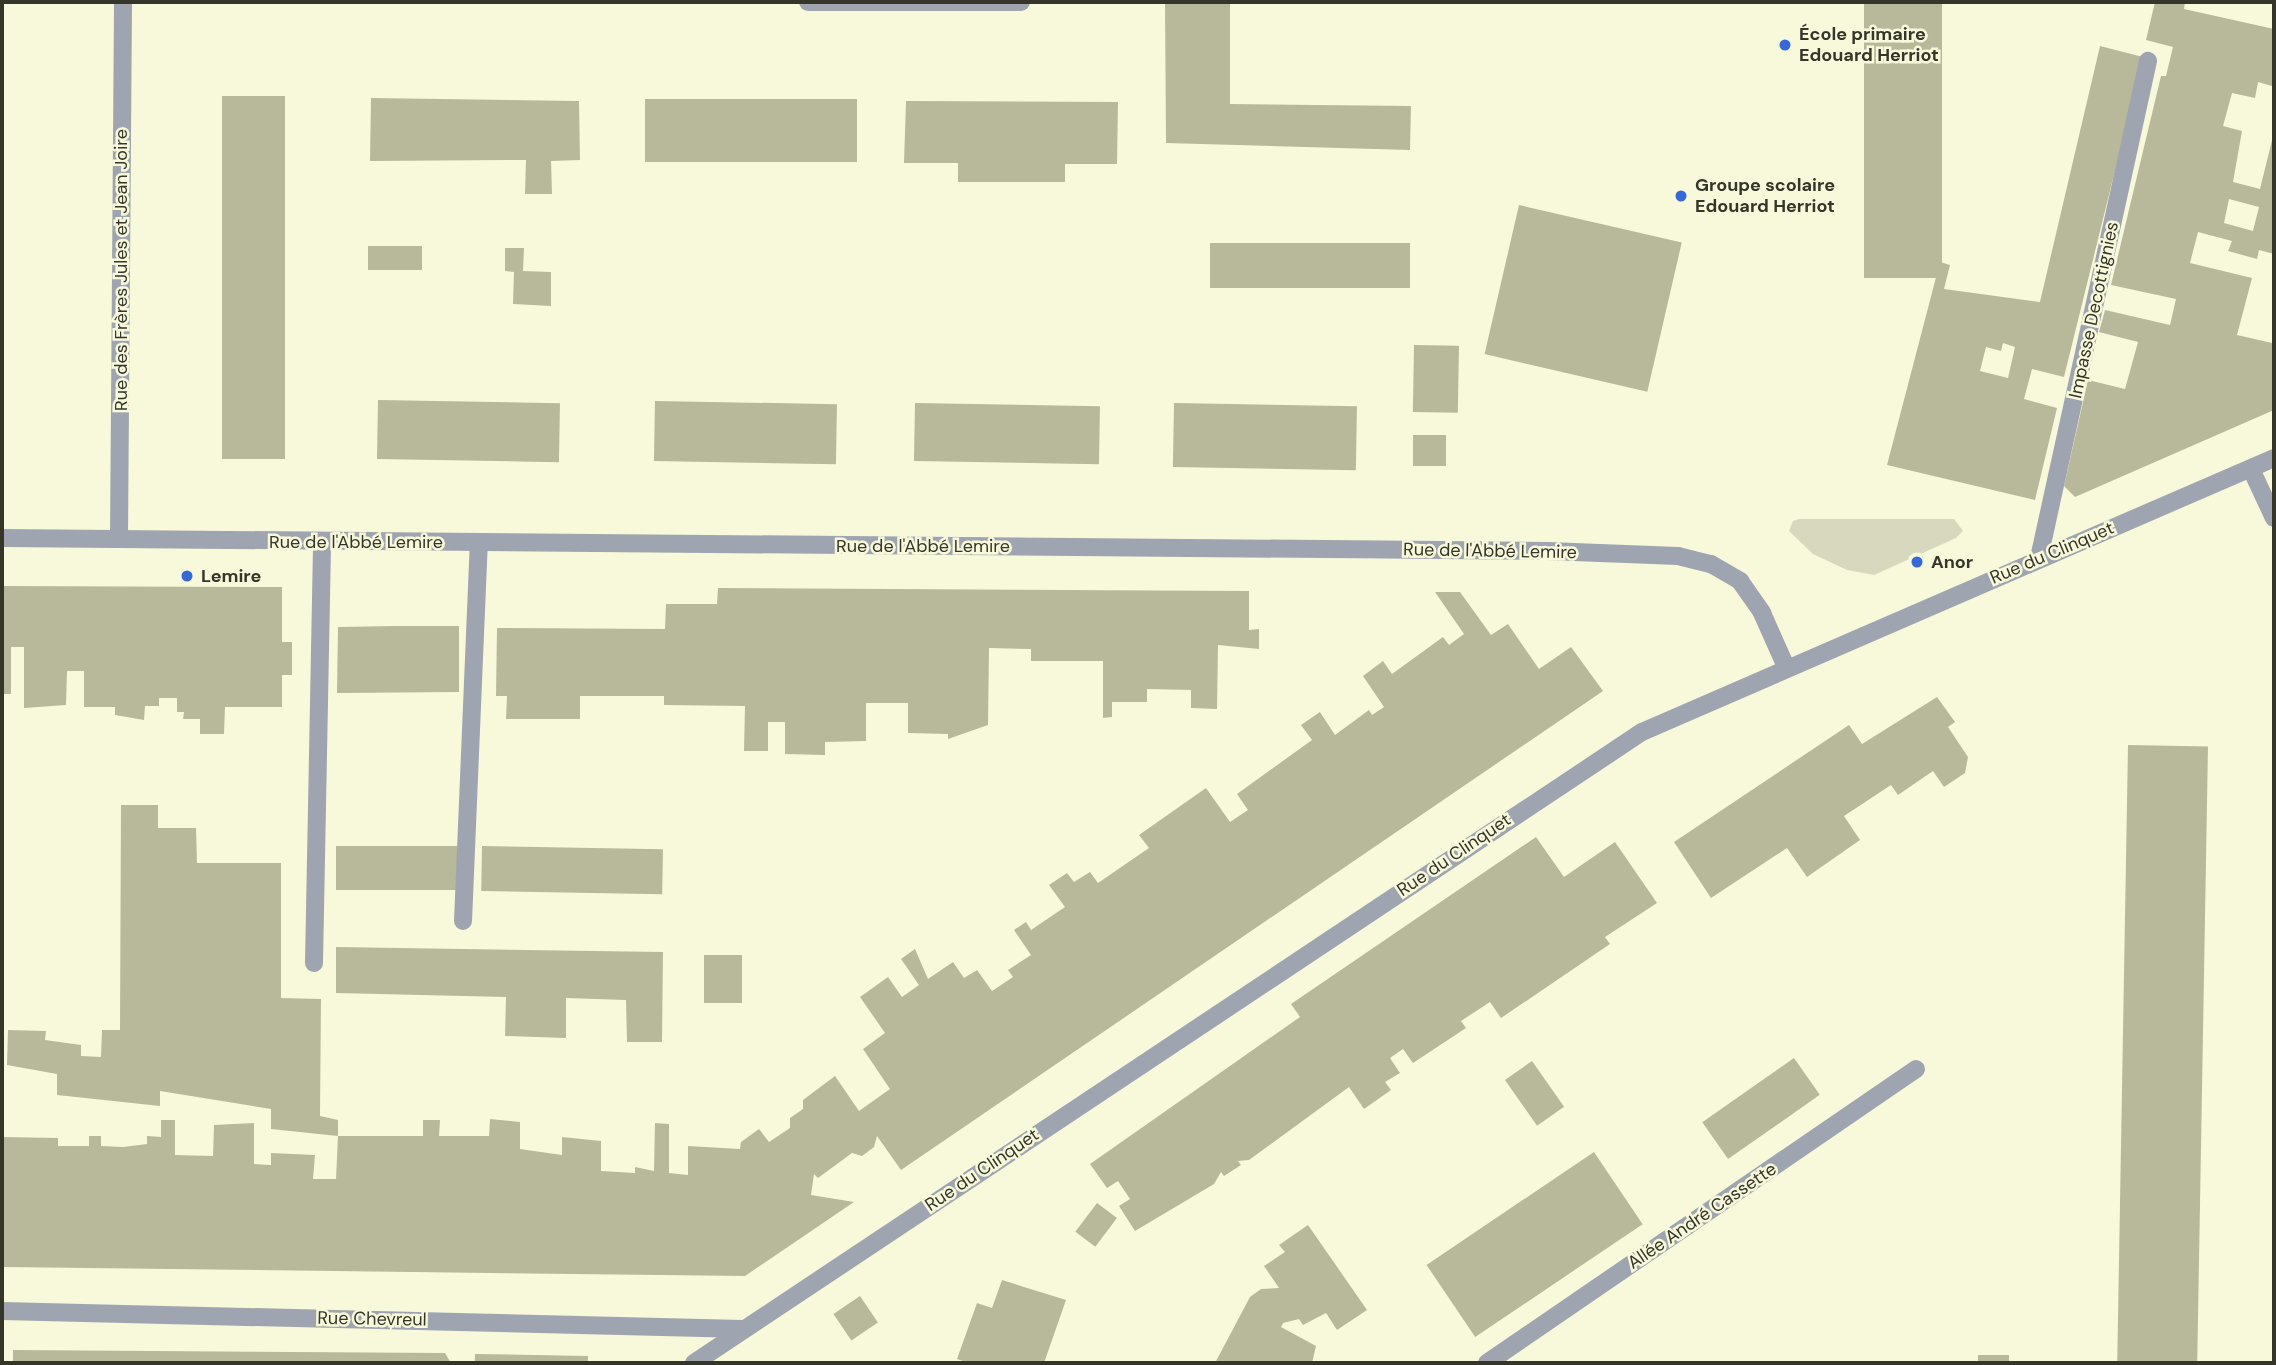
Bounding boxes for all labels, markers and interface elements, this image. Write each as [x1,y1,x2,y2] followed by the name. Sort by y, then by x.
[1799,24,1939,66] place label: École primaire Edouard Herriot
[1777,37,1793,53] marker: École primaire Edouard Herriot
[110,129,132,411] street label: Rue des Frères Jules et Jean Joire
[1695,175,1835,218] place label: Groupe scolaire Edouard Herriot
[1673,188,1689,204] marker: Groupe scolaire Edouard Herriot
[2065,220,2123,400] street label: Impasse Decottignies
[1987,517,2117,589] street label: Rue du Clinquet
[269,531,443,553] street label: Rue de l'Abbé Lemire
[836,535,1010,557] street label: Rue de l'Abbé Lemire
[1403,539,1577,563] street label: Rue de l'Abbé Lemire
[1931,551,1973,573] place label: Anor
[1909,554,1925,570] marker: Anor
[201,565,261,587] place label: Lemire
[179,568,195,584] marker: Lemire
[1393,809,1515,901] street label: Rue du Clinquet
[921,1124,1043,1216] street label: Rue du Clinquet
[1623,1158,1781,1274] street label: Allée André Cassette
[317,1307,427,1331] street label: Rue Chevreul

